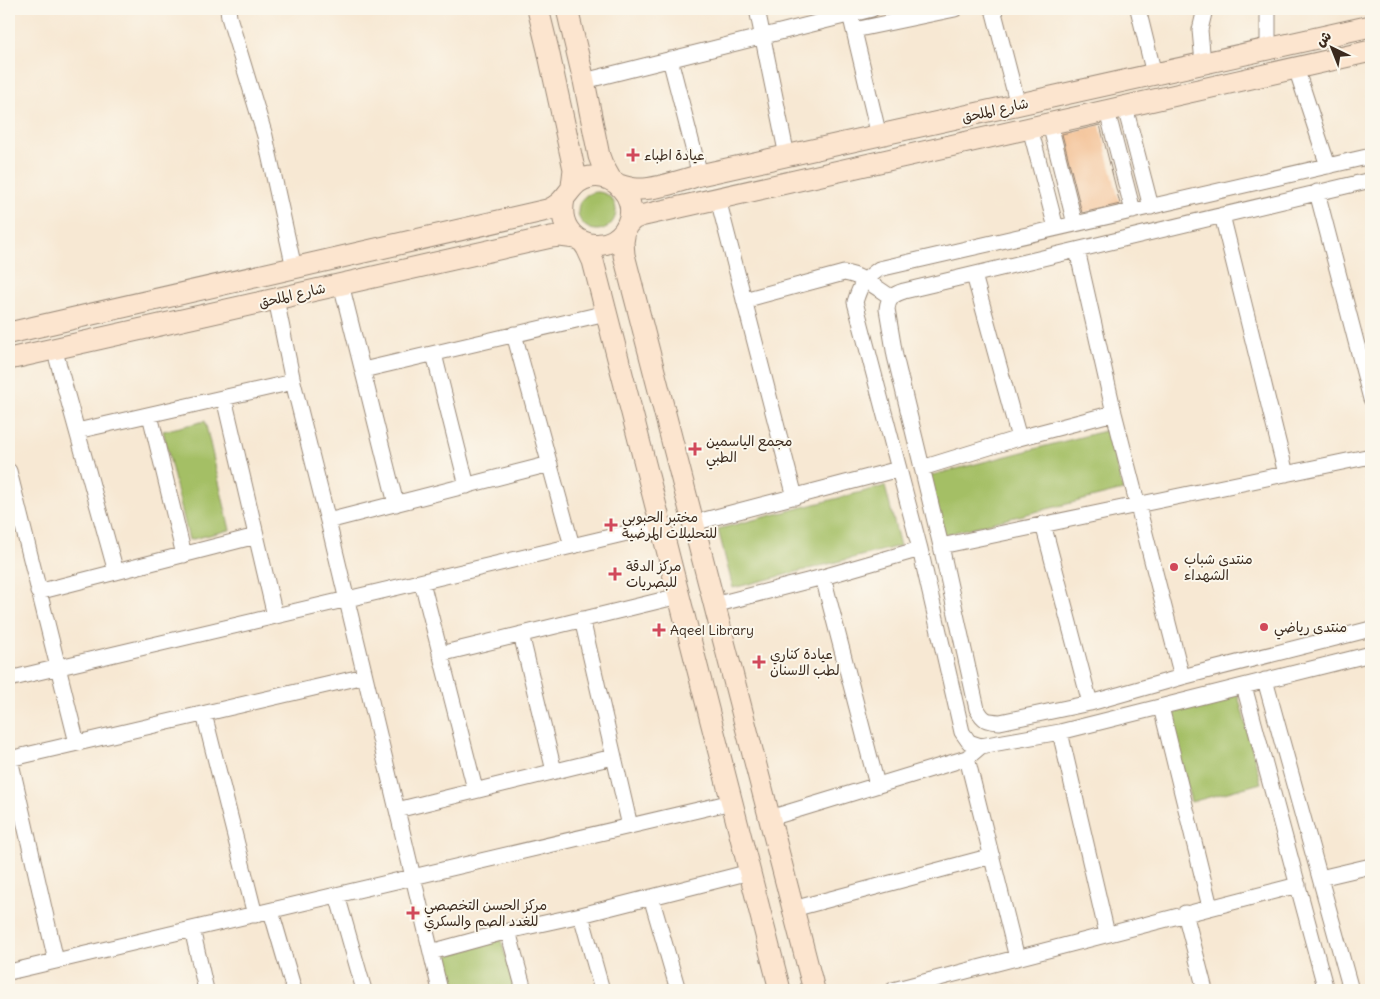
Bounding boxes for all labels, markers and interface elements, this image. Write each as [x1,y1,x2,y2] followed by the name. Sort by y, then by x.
[1308,22,1358,72] north arrow
[1311,27,1335,50] text: ش
[960,94,1030,127] street label: شارع الملحق
[644,146,705,164] place label: عيادة اطباء
[626,148,640,162] marker: عيادة اطباء
[257,279,327,312] street label: شارع الملحق
[706,432,792,470] place label: مجمع الياسمين الطبي
[688,442,702,456] marker: مجمع الياسمين الطبي
[622,508,717,542] place label: مختبر الحبوبي للتحليلات المرضية
[604,518,618,532] marker: مختبر الحبوبي للتحليلات المرضية
[1184,550,1253,584] place label: منتدى شباب الشهداء
[626,557,681,591] place label: مركز الدقة للبصريات
[1168,561,1180,573] marker: منتدى شباب الشهداء
[608,567,622,581] marker: مركز الدقة للبصريات
[1274,618,1347,640] place label: منتدى رياضي
[670,621,754,639] place label: Aqeel Library
[1258,621,1270,633] marker: منتدى رياضي
[652,623,666,637] marker: Aqeel Library
[770,645,840,679] place label: عيادة كناري لطب الاسنان
[752,655,766,669] marker: عيادة كناري لطب الاسنان
[424,896,547,932] place label: مركز الحسن التخصصي للغدد الصم والسكري
[406,906,420,920] marker: مركز الحسن التخصصي للغدد الصم والسكري

